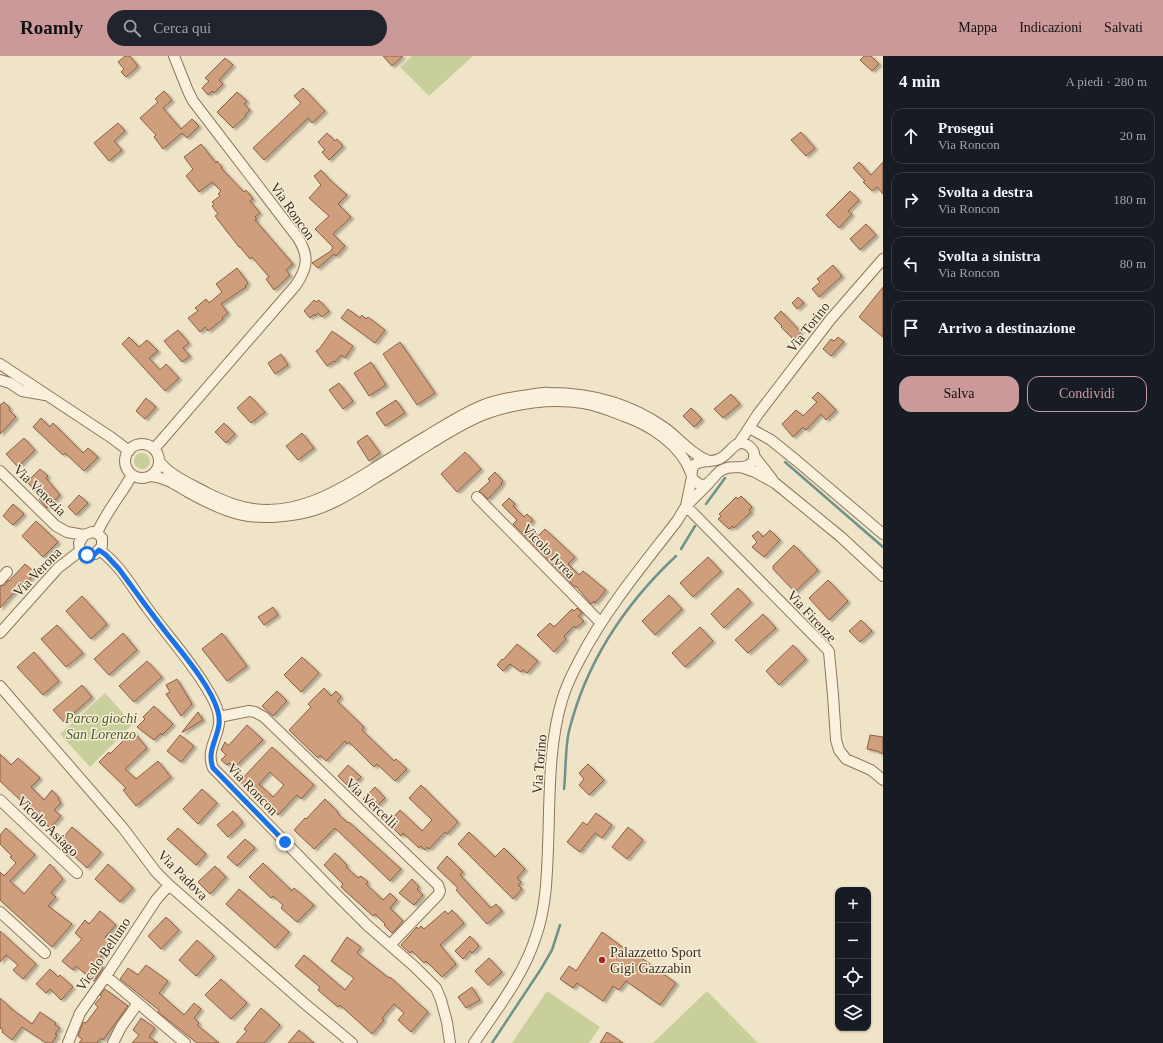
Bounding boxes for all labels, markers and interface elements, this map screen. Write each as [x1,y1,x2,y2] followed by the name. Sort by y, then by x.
[107,10,387,46] search box
[20,17,83,38] text: Roamly
[121,17,143,39] icon: search
[153,20,211,36] text: Cerca qui
[958,20,997,35] text: Mappa
[1019,20,1082,35] text: Indicazioni
[1104,20,1143,35] text: Salvati
[899,72,940,91] text: 4 min
[1065,74,1147,89] text: A piedi · 280 m
[938,120,994,136] text: Prosegui
[900,125,922,147] icon: ahead
[1120,128,1146,143] text: 20 m
[938,137,1000,152] text: Via Roncon
[267,180,318,243] street label: Via Roncon
[938,184,1033,200] text: Svolta a destra
[900,189,922,211] icon: right
[1113,192,1146,207] text: 180 m
[938,201,1000,216] text: Via Roncon
[938,248,1041,264] text: Svolta a sinistra
[900,253,922,275] icon: left
[1120,256,1146,271] text: 80 m
[938,265,1000,280] text: Via Roncon
[784,299,833,355] street label: Via Torino
[900,317,922,339] icon: arrive
[938,320,1075,336] text: Arrivo a destinazione
[899,376,1019,412] button: Salva
[1027,376,1147,412] button: Condividi
[10,462,69,520] street label: Via Venezia
[519,521,579,582] street label: Vicolo Ivrea
[10,544,65,600] street label: Via Verona
[78,546,96,564] route start
[784,588,839,645] street label: Via Firenze
[64,711,137,742] park label: Parco giochi San Lorenzo
[529,734,550,794] street label: Via Torino
[224,760,281,818] street label: Via Roncon
[342,775,401,831] street label: Via Vercelli
[14,793,82,859] street label: Vicolo Asiago
[276,833,294,851] route end
[155,847,211,904] street label: Via Padova
[835,887,871,1031] map controls
[835,887,871,923] button: +
[73,915,133,994] street label: Vicolo Belluno
[835,923,871,959] button: −
[610,945,701,976] place label: Palazzetto Sport Gigi Gazzabin
[597,955,607,965] marker: Palazzetto Sport Gigi Gazzabin
[835,959,871,995] button: locate
[835,995,871,1031] button: layers

